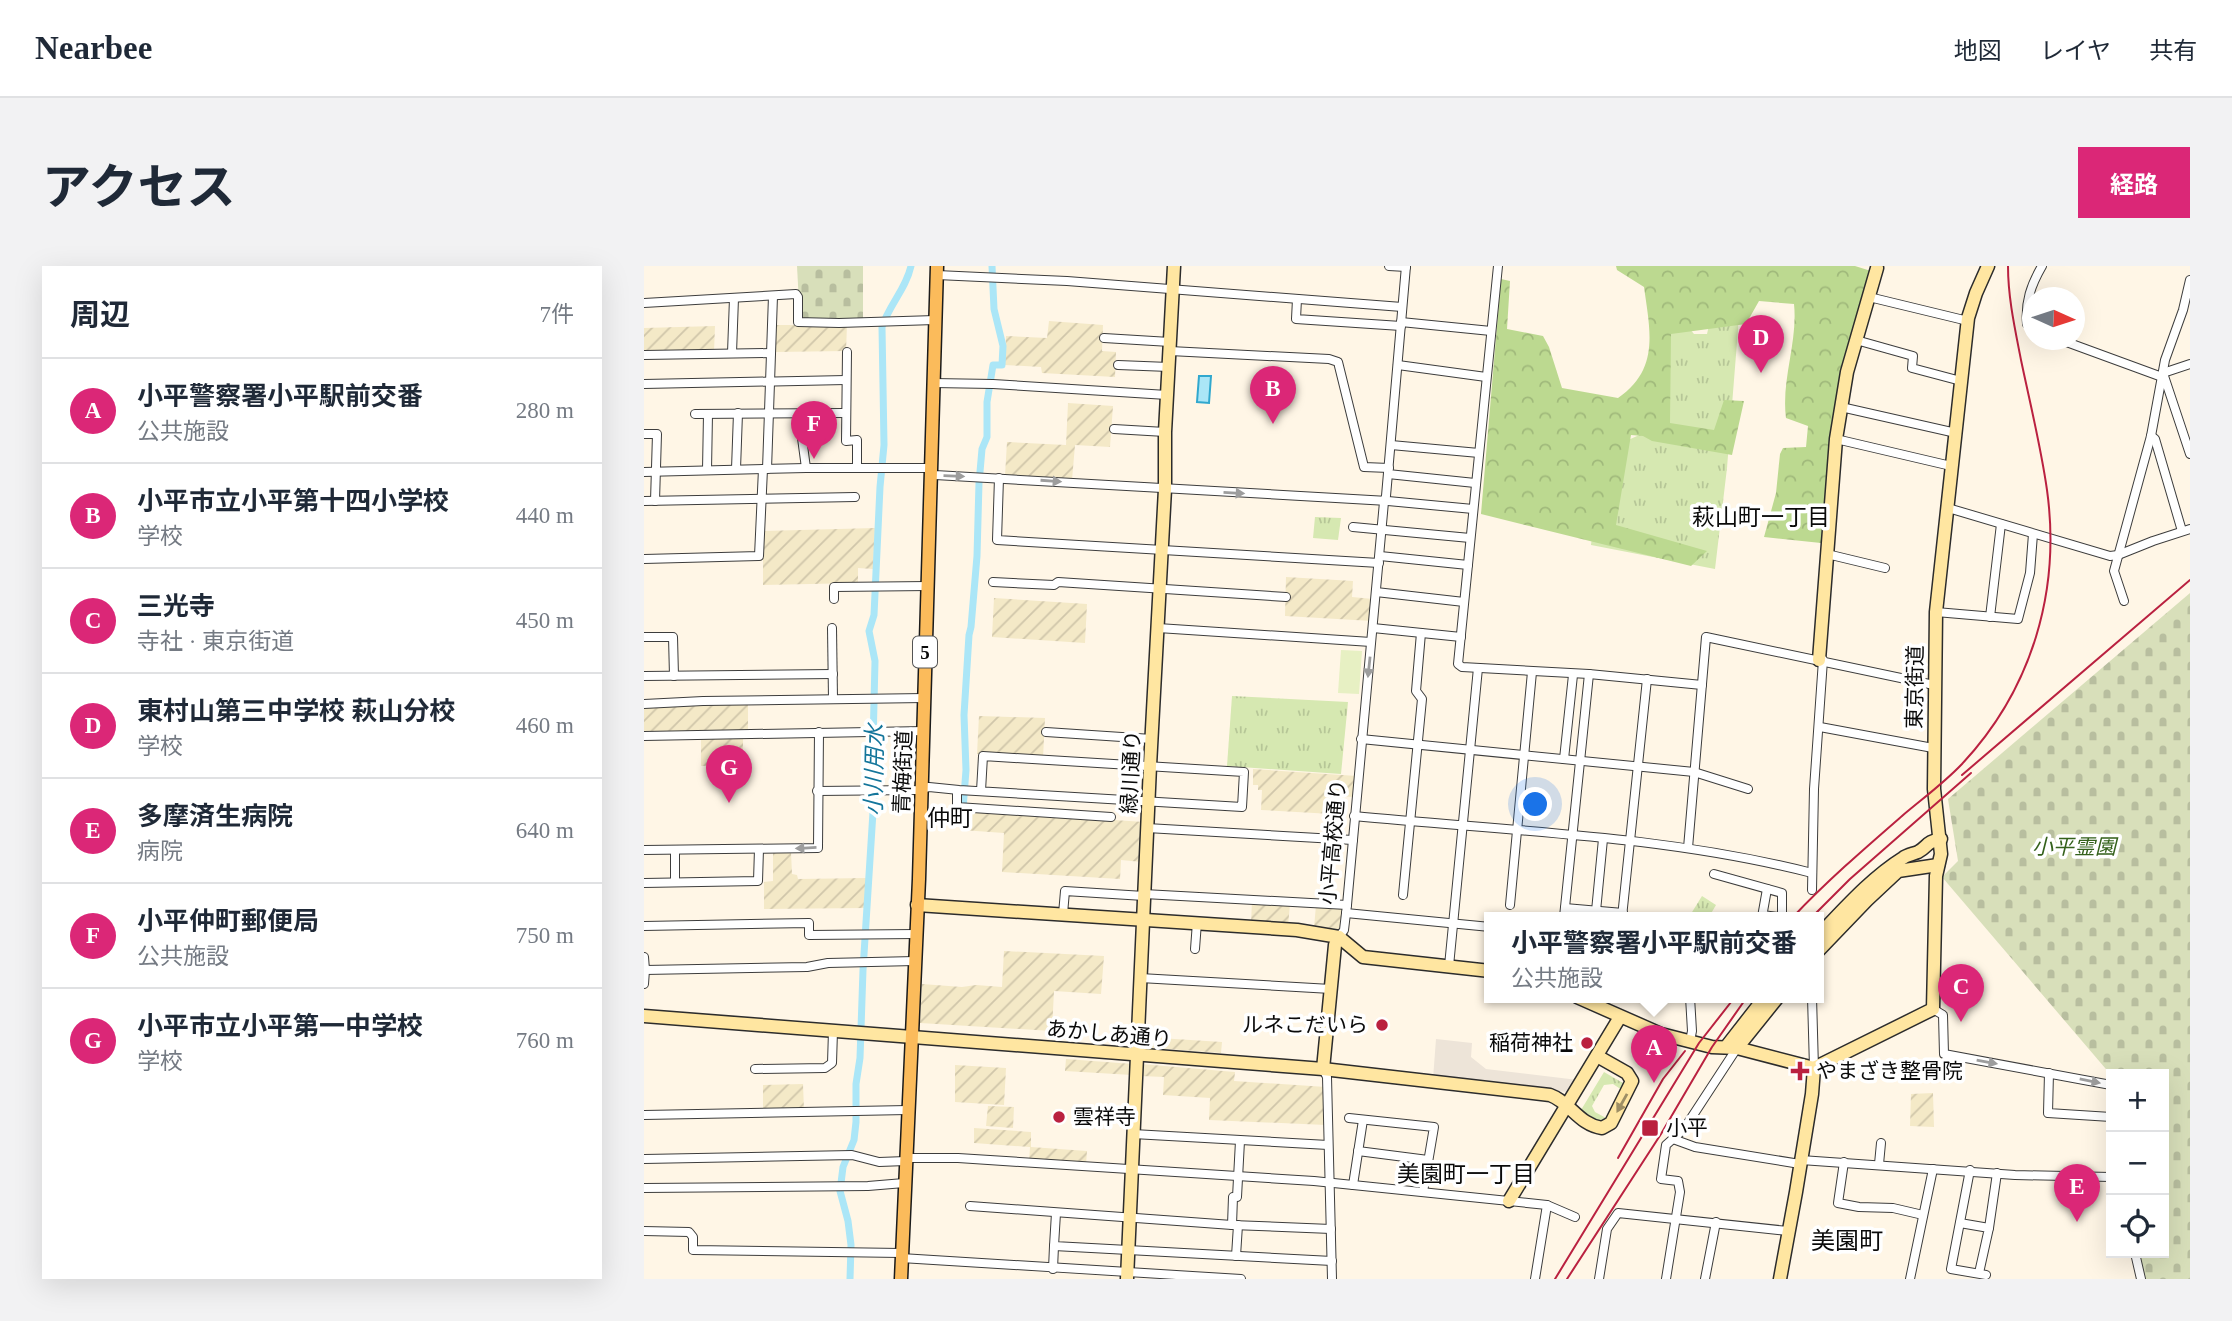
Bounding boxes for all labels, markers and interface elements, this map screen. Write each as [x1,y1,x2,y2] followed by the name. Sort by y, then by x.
[35,30,152,66] text: Nearbee
[1954,38,2002,64] text: 地図
[2040,38,2111,64] text: レイヤ
[2149,38,2197,64] text: 共有
[2078,147,2190,218] button: 経路
[42,160,236,215] text: アクセス
[2022,287,2085,350] north arrow
[70,298,130,331] text: 周辺
[540,302,574,327] text: 7件
[1738,315,1784,373] pin: D
[1250,366,1296,424] pin: B
[137,382,423,411] text: 小平警察署小平駅前交番
[85,398,101,423] text: A
[516,398,574,423] text: 280 m
[791,401,837,459] pin: F
[137,419,229,444] text: 公共施設
[943,470,965,481] one-way arrow
[1040,476,1062,487] one-way arrow
[137,487,449,516] text: 小平市立小平第十四小学校
[1223,488,1245,499] one-way arrow
[85,503,101,528] text: B
[516,503,574,528] text: 440 m
[1692,505,1830,530] district label: 萩山町一丁目
[137,524,183,549] text: 学校
[137,592,215,621] text: 三光寺
[85,608,101,633] text: C
[516,608,574,633] text: 450 m
[137,629,294,654] text: 寺社 · 東京街道
[913,636,937,668] road number: 5
[1902,645,1928,729] street label: 東京街道
[1363,656,1374,678] one-way arrow
[137,697,456,726] text: 東村山第三中学校 萩山分校
[85,713,101,738] text: D
[516,713,574,738] text: 460 m
[861,721,888,816] water label: 小川用水
[1117,729,1145,815] street label: 緑川通り
[890,730,916,814] street label: 青梅街道
[137,734,183,759] text: 学校
[706,745,752,803] pin: G
[1316,778,1350,906] street label: 小平高校通り
[1518,787,1552,821] your location
[137,802,293,831] text: 多摩済生病院
[927,806,973,831] district label: 仲町
[85,818,101,843] text: E
[516,818,574,843] text: 640 m
[2032,835,2119,859] park label: 小平霊園
[137,839,183,864] text: 病院
[795,842,817,853] one-way arrow
[137,907,319,936] text: 小平仲町郵便局
[1484,912,1824,1003] popup
[86,923,100,948] text: F
[516,923,574,948] text: 750 m
[1511,929,1797,958] text: 小平警察署小平駅前交番
[137,944,229,969] text: 公共施設
[1938,964,1984,1022] pin: C
[1511,966,1603,991] text: 公共施設
[137,1012,423,1041] text: 小平市立小平第一中学校
[1242,1013,1368,1037] place label: ルネこだいら
[1045,1017,1173,1051] street label: あかしあ通り
[1374,1017,1390,1033] marker: ルネこだいら
[1631,1025,1677,1083] pin: A
[84,1028,102,1053] text: G
[516,1028,574,1053] text: 760 m
[1489,1031,1573,1055] place label: 稲荷神社
[1579,1035,1595,1051] marker: 稲荷神社
[137,1049,183,1074] text: 学校
[1976,1056,1998,1067] one-way arrow
[1816,1059,1963,1083] place label: やまざき整骨院
[1790,1061,1810,1081] marker: やまざき整骨院
[2106,1069,2169,1258] map controls
[2106,1069,2169,1132] button: +
[2079,1075,2101,1086] one-way arrow
[1616,1093,1628,1112] one-way arrow
[1073,1105,1136,1129] place label: 雲祥寺
[1051,1109,1067,1125] marker: 雲祥寺
[1666,1116,1708,1140] place label: 小平
[1640,1118,1660,1138] marker: 小平
[2106,1132,2169,1195] button: −
[1397,1162,1535,1187] district label: 美園町一丁目
[2054,1164,2100,1222] pin: E
[2106,1195,2169,1258] button: locate
[1811,1228,1883,1254] district label: 美園町

